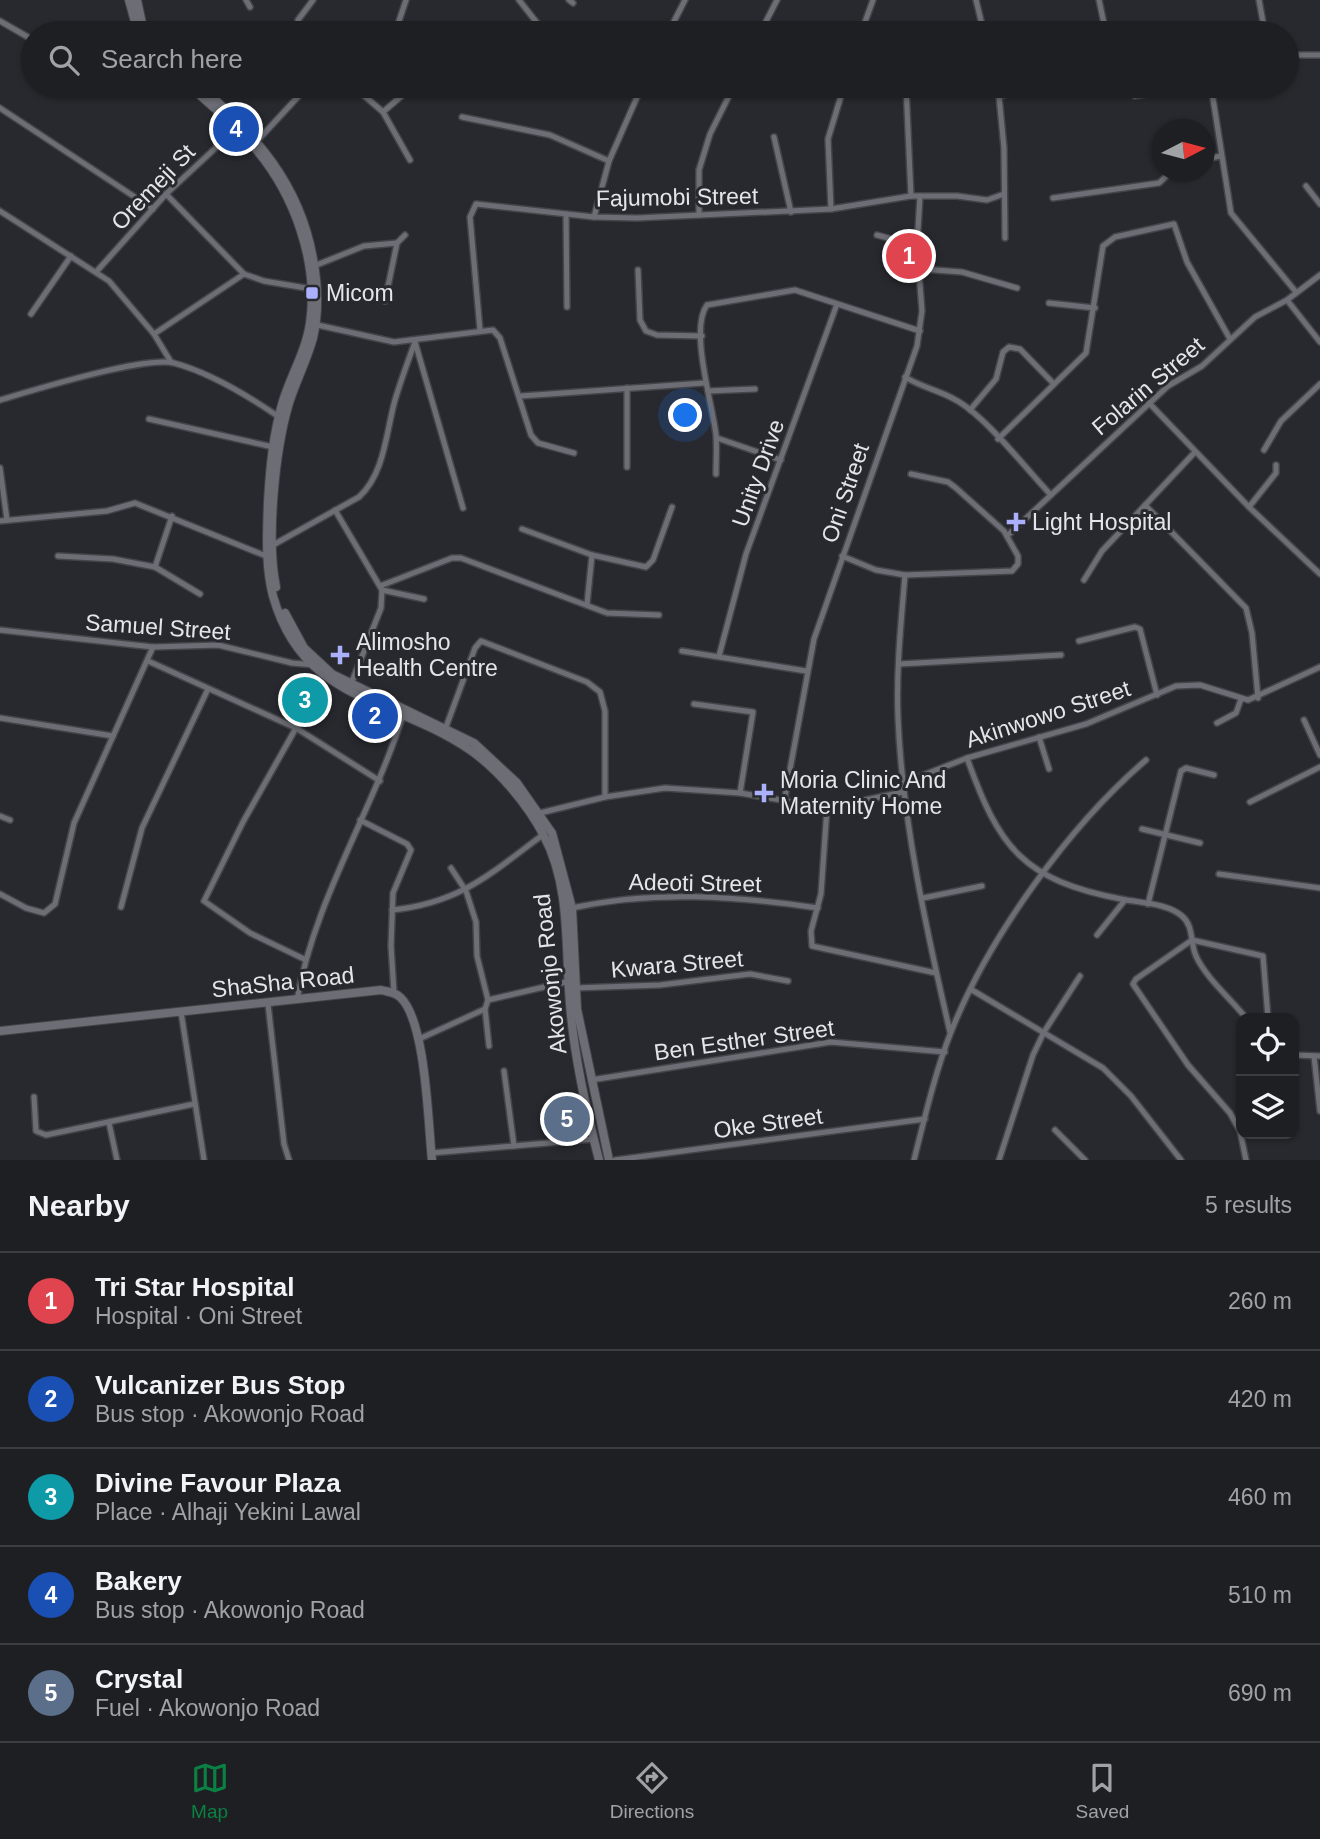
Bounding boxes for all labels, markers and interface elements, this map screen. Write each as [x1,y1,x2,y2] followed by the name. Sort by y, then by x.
[21,21,1299,98] search box
[45,41,83,79] icon: search
[101,44,243,74] text: Search here
[213,103,259,155] pin: 4
[1152,119,1215,182] north arrow
[106,138,201,235] street label: Oremeji St
[596,183,759,211] street label: Fajumobi Street
[886,230,932,282] pin: 1
[326,280,394,306] place label: Micom
[304,285,320,301] marker: Micom
[1087,331,1210,440] street label: Folarin Street
[668,398,702,432] your location
[727,416,789,530] street label: Unity Drive
[816,439,874,546] street label: Oni Street
[1032,509,1171,535] place label: Light Hospital
[1006,512,1026,532] marker: Light Hospital
[84,609,232,645] street label: Samuel Street
[356,629,498,681] place label: Alimosho Health Centre
[330,645,350,665] marker: Alimosho Health Centre
[282,674,328,726] pin: 3
[963,675,1134,753] street label: Akinwowo Street
[352,690,398,742] pin: 2
[780,767,946,819] place label: Moria Clinic And Maternity Home
[754,783,774,803] marker: Moria Clinic And Maternity Home
[628,869,762,897] street label: Adeoti Street
[529,893,571,1055] street label: Akowonjo Road
[610,945,745,983] street label: Kwara Street
[210,962,356,1002] street label: ShaSha Road
[1236,1013,1299,1139] map controls
[1236,1013,1299,1076] button: locate
[652,1014,836,1066] street label: Ben Esther Street
[1236,1076,1299,1139] button: layers
[544,1093,590,1145] pin: 5
[712,1102,825,1144] street label: Oke Street
[28,1189,130,1222] text: Nearby
[1205,1192,1292,1218] text: 5 results
[95,1272,294,1302] text: Tri Star Hospital
[45,1288,57,1314] text: 1
[1228,1288,1292,1314] text: 260 m
[95,1303,302,1329] text: Hospital · Oni Street
[95,1370,345,1400] text: Vulcanizer Bus Stop
[45,1386,57,1412] text: 2
[1228,1386,1292,1412] text: 420 m
[95,1401,365,1427] text: Bus stop · Akowonjo Road
[95,1468,341,1498] text: Divine Favour Plaza
[45,1484,57,1510] text: 3
[1228,1484,1292,1510] text: 460 m
[95,1499,361,1525] text: Place · Alhaji Yekini Lawal
[95,1566,182,1596] text: Bakery
[45,1582,57,1608] text: 4
[1228,1582,1292,1608] text: 510 m
[95,1597,365,1623] text: Bus stop · Akowonjo Road
[95,1664,183,1694] text: Crystal
[45,1680,57,1706] text: 5
[1228,1680,1292,1706] text: 690 m
[95,1695,320,1721] text: Fuel · Akowonjo Road
[191,1759,229,1823] tab: Map
[610,1759,694,1823] tab: Directions
[1075,1759,1129,1823] tab: Saved

